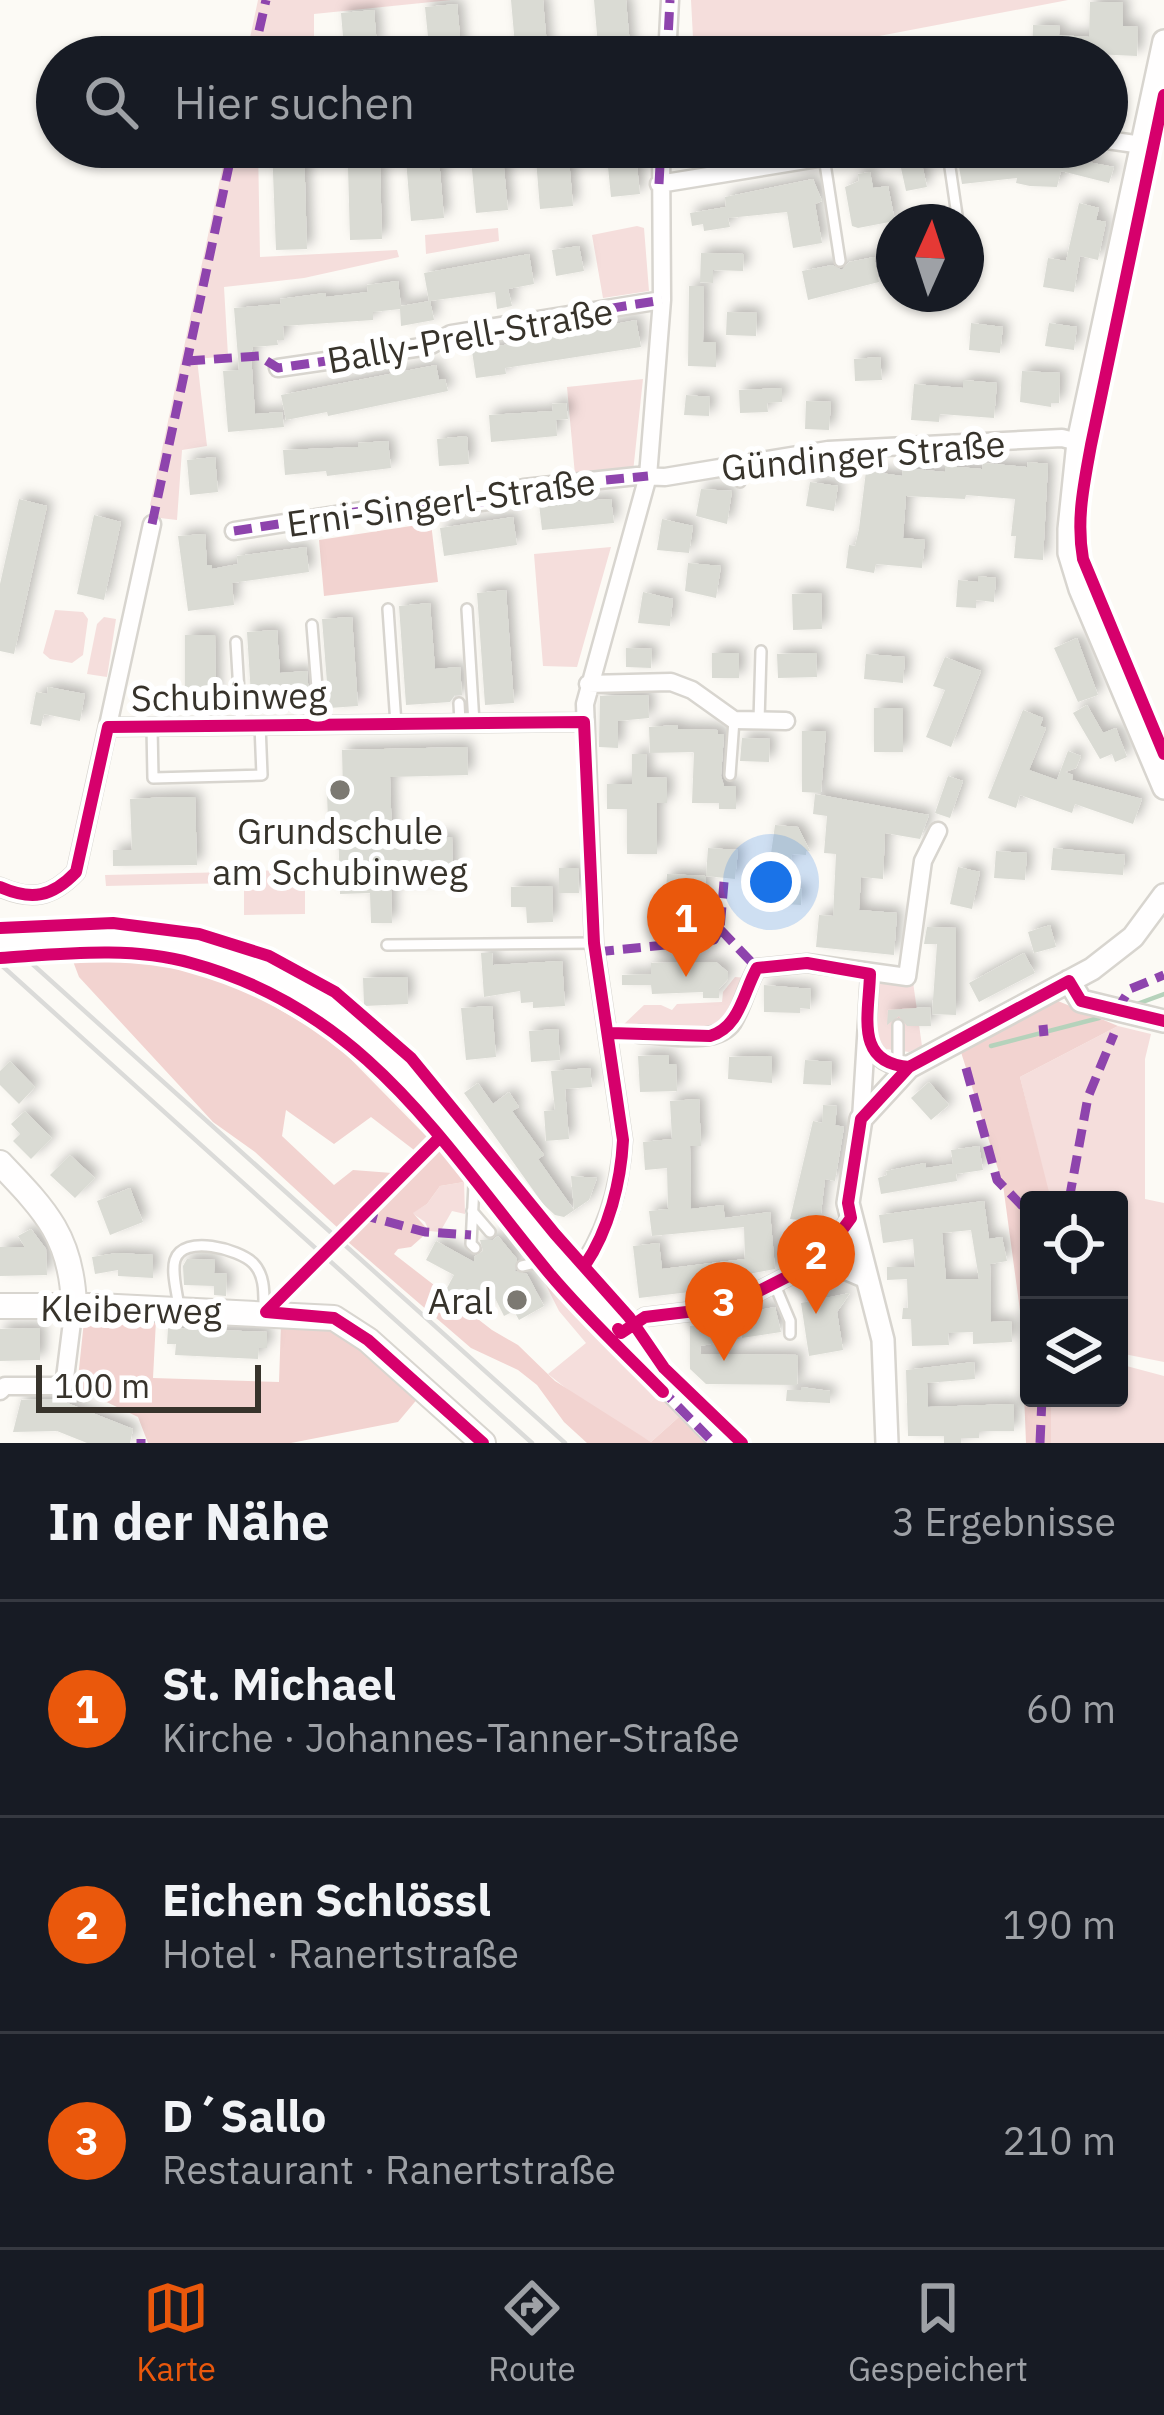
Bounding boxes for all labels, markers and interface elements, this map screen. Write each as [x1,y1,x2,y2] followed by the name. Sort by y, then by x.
[36,36,1128,168] search box
[78,69,144,135] icon: search
[174,73,415,131] text: Hier suchen
[876,204,984,312] north arrow
[323,287,617,383] street label: Bally-Prell-Straße
[719,419,1007,491] street label: Gündinger Straße
[284,457,598,547] street label: Erni-Singerl-Straße
[130,671,328,721] street label: Schubinweg
[327,777,353,803] marker: Grundschule am Schubinweg
[212,807,468,895] place label: Grundschule am Schubinweg
[741,852,801,912] your location
[647,878,725,977] pin: 1
[1020,1191,1128,1407] map controls
[1020,1191,1128,1299] button: locate
[777,1215,855,1314] pin: 2
[685,1262,763,1361] pin: 3
[428,1277,493,1324] place label: Aral
[40,1284,222,1334] street label: Kleiberweg
[504,1287,530,1313] marker: Aral
[1020,1299,1128,1407] button: layers
[36,1359,261,1412] scale bar
[54,1364,150,1407] text: 100 m
[48,1488,330,1554] text: In der Nähe
[892,1496,1116,1547] text: 3 Ergebnisse
[162,1654,396,1712] text: St. Michael
[75,1683,99,1734] text: 1
[1026,1683,1116,1734] text: 60 m
[162,1712,740,1763] text: Kirche · Johannes-Tanner-Straße
[162,1870,491,1928] text: Eichen Schlössl
[75,1899,99,1950] text: 2
[1003,1899,1116,1950] text: 190 m
[162,1928,519,1979] text: Hotel · Ranertstraße
[162,2086,326,2144] text: D´Sallo
[75,2115,99,2166] text: 3
[1003,2115,1116,2166] text: 210 m
[162,2144,616,2195] text: Restaurant · Ranertstraße
[136,2275,216,2390] tab: Karte
[488,2275,576,2390] tab: Route
[848,2275,1028,2390] tab: Gespeichert

